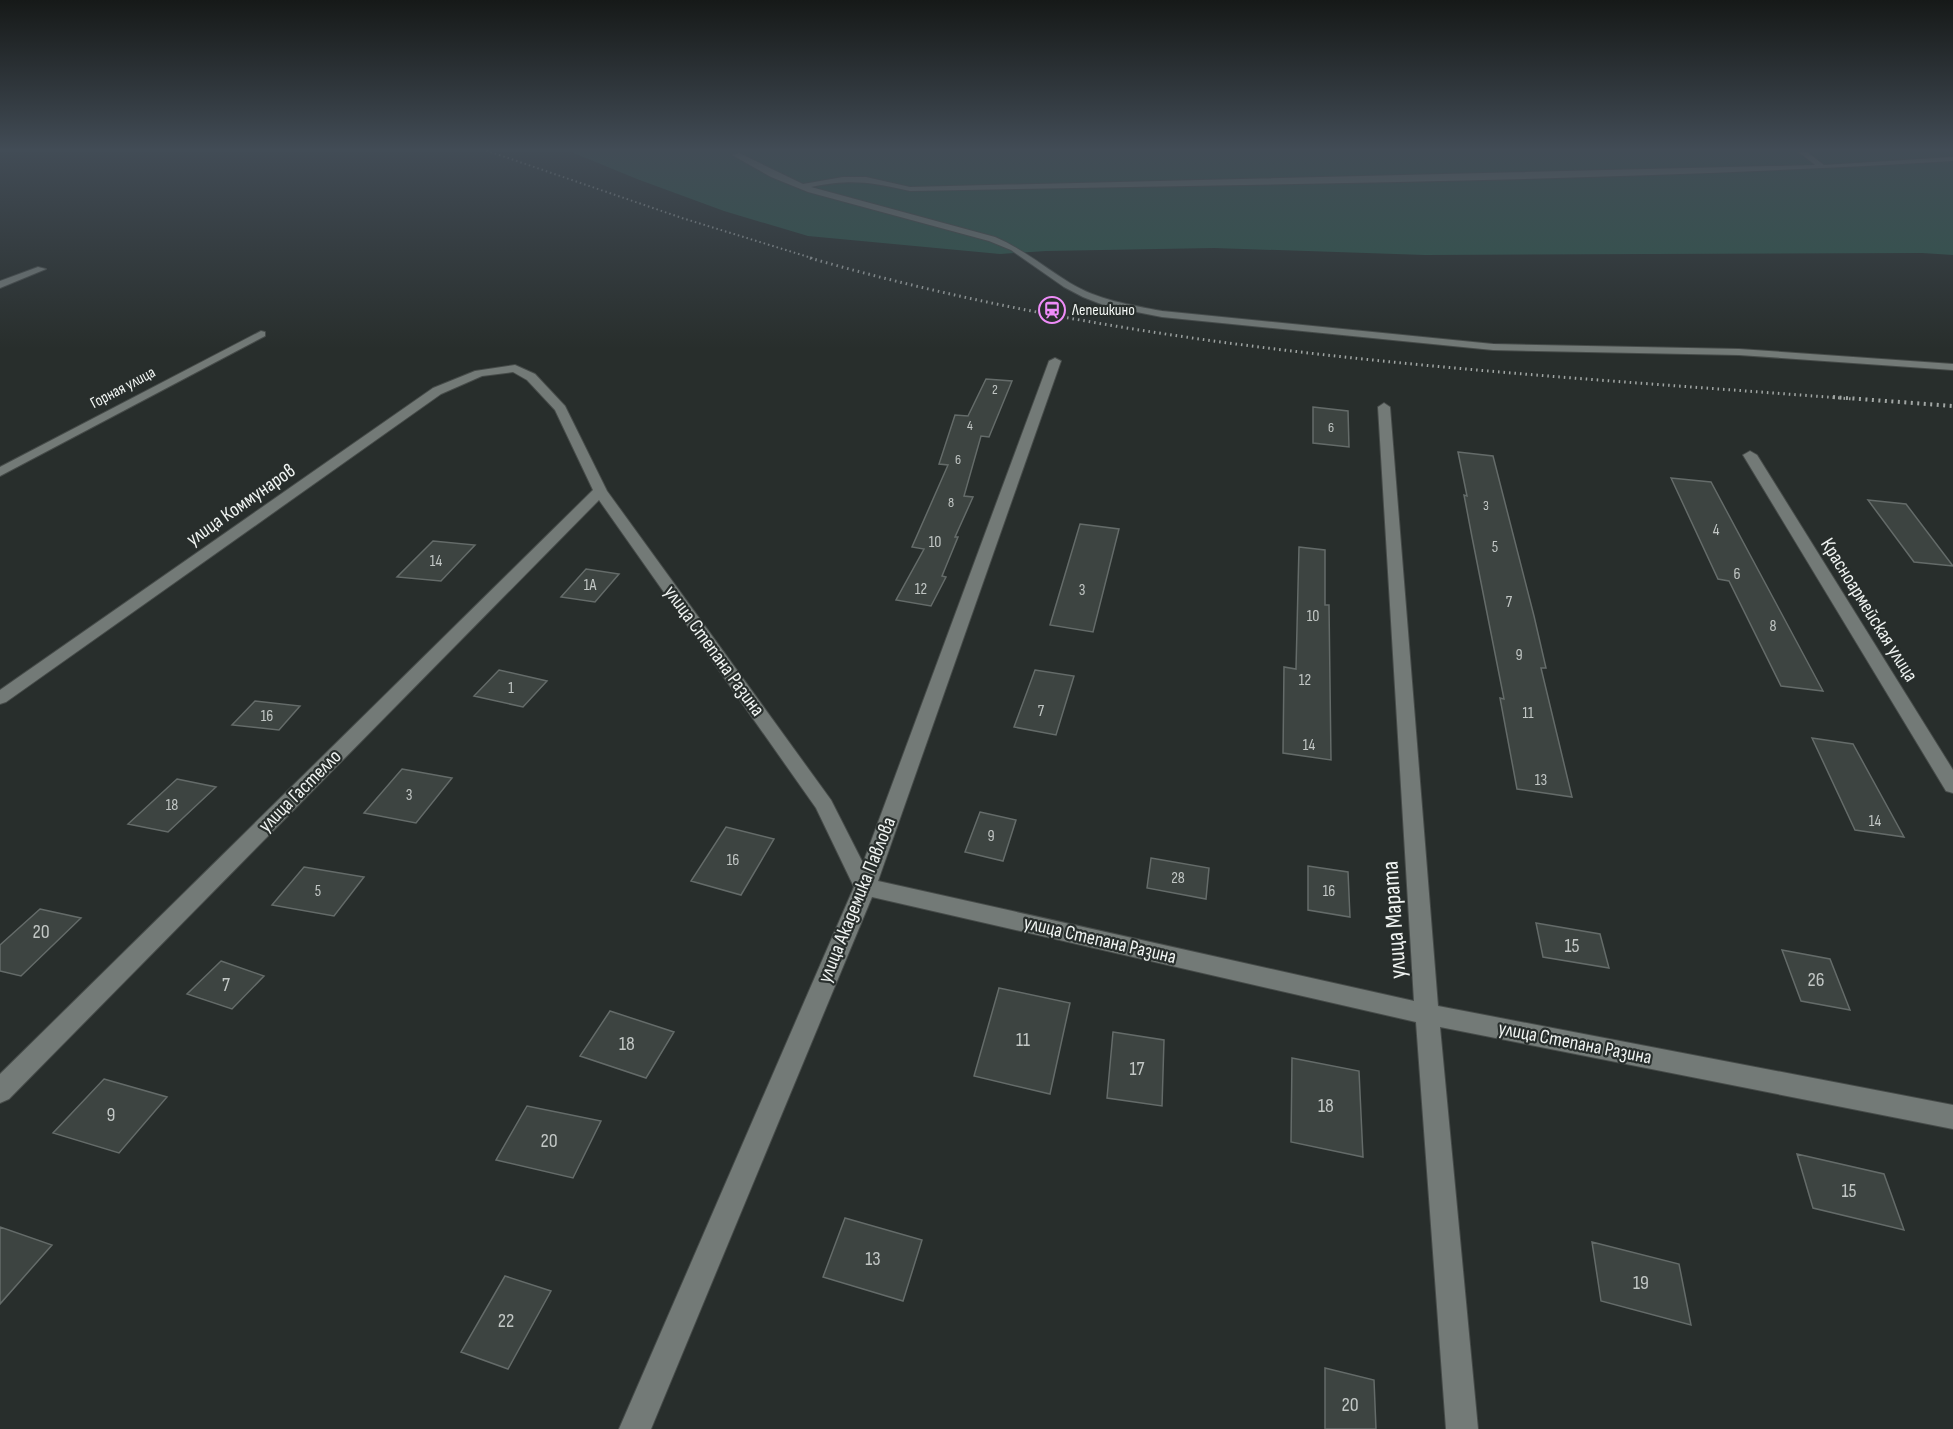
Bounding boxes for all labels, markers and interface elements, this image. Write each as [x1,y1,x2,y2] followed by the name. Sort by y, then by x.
[1037,295,1067,325] station icon: Лепешкино
[1071,301,1135,320] place label: Лепешкино
[87,363,159,413] street label: Горная улица
[992,381,998,398] house number: 2
[967,417,973,434] house number: 4
[1328,419,1334,436] house number: 6
[955,451,961,468] house number: 6
[182,459,300,551] street label: улица Коммунаров
[948,494,954,511] house number: 8
[1483,497,1489,514] house number: 3
[1713,521,1720,540] house number: 4
[929,533,941,552] house number: 10
[1815,534,1923,686] street label: Красноармейская улица
[1492,538,1498,557] house number: 5
[430,552,442,571] house number: 14
[1733,565,1741,584] house number: 6
[584,576,596,595] house number: 1А
[915,580,927,599] house number: 12
[659,581,769,721] street label: улица Степана Разина
[1079,581,1085,600] house number: 3
[1506,593,1513,612] house number: 7
[1307,607,1319,626] house number: 10
[1769,617,1777,636] house number: 8
[1515,646,1523,665] house number: 9
[1299,671,1311,690] house number: 12
[508,679,514,698] house number: 1
[1038,702,1045,721] house number: 7
[1522,704,1534,723] house number: 11
[261,707,273,726] house number: 16
[1303,736,1315,755] house number: 14
[254,745,346,837] street label: улица Гастелло
[1535,771,1547,790] house number: 13
[406,786,412,805] house number: 3
[166,796,178,815] house number: 18
[1869,812,1881,831] house number: 14
[813,814,901,986] street label: улица Академика Павлова
[987,827,995,846] house number: 9
[727,851,739,870] house number: 16
[1375,860,1413,980] street label: улица Марата
[1171,869,1185,888] house number: 28
[315,882,321,901] house number: 5
[1323,882,1335,901] house number: 16
[1021,911,1179,969] street label: улица Степана Разина
[32,920,50,944] house number: 20
[1564,934,1580,958] house number: 15
[1808,968,1825,992] house number: 26
[222,973,230,997] house number: 7
[1496,1016,1654,1070] street label: улица Степана Разина
[1016,1028,1030,1052] house number: 11
[619,1032,635,1056] house number: 18
[1130,1057,1144,1081] house number: 17
[1318,1094,1334,1118] house number: 18
[107,1103,115,1127] house number: 9
[540,1129,558,1153] house number: 20
[1841,1179,1857,1203] house number: 15
[865,1247,881,1271] house number: 13
[1633,1271,1649,1295] house number: 19
[498,1309,514,1333] house number: 22
[1341,1393,1359,1417] house number: 20

